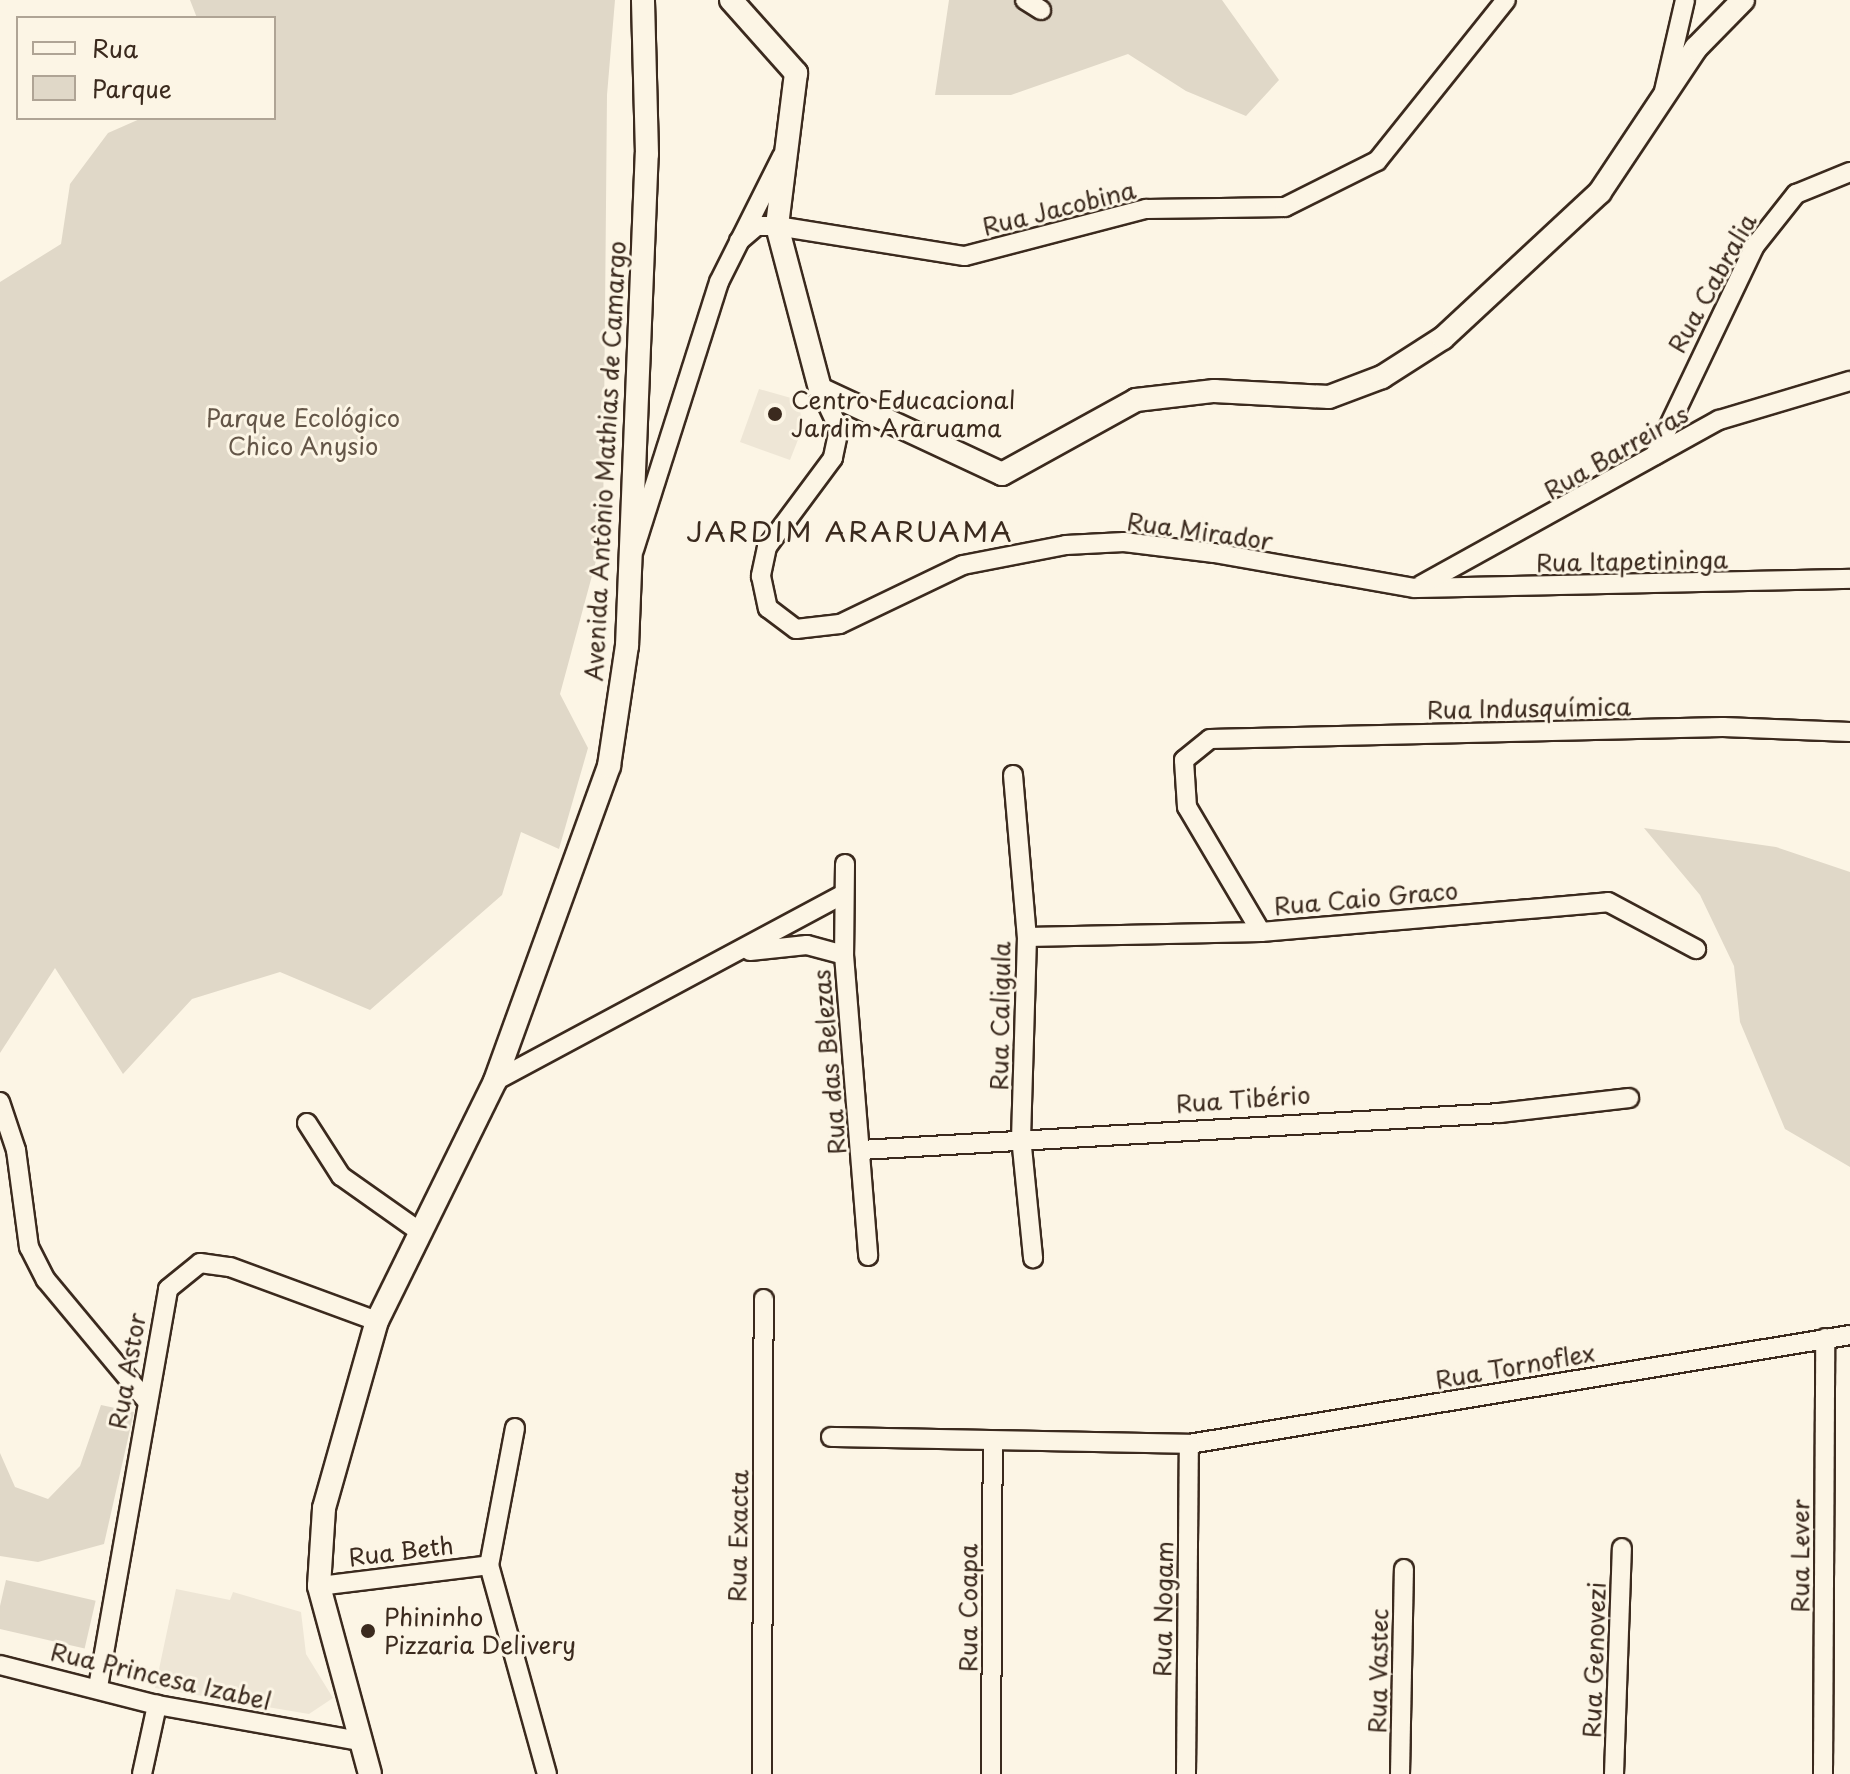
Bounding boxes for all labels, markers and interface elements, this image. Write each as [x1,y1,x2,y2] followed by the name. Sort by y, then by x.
[16,16,276,120] legend
[92,30,138,66] text: Rua
[92,70,172,106] text: Parque
[979,175,1139,241] street label: Rua Jacobina
[1662,209,1762,357] street label: Rua Cabralia
[579,240,631,682] street label: Avenida Antônio Mathias de Camargo
[791,386,1015,442] place label: Centro Educacional Jardim Araruama
[1539,399,1693,505] street label: Rua Barreiras
[206,404,400,460] park label: Parque Ecológico Chico Anysio
[766,405,784,423] marker: Centro Educacional Jardim Araruama
[1125,507,1275,555] street label: Rua Mirador
[689,514,1011,548] district label: JARDIM ARARUAMA
[1536,545,1728,577] street label: Rua Itapetininga
[1425,692,1633,724] street label: Rua Indusquímica
[1272,876,1460,920] street label: Rua Caio Graco
[984,941,1016,1091] street label: Rua Caligula
[806,967,852,1157] street label: Rua das Belezas
[1176,1080,1310,1118] street label: Rua Tibério
[103,1310,151,1432] street label: Rua Astor
[1433,1338,1597,1394] street label: Rua Tornoflex
[722,1469,754,1603] street label: Rua Exacta
[1786,1498,1814,1614] street label: Rua Lever
[346,1530,456,1572] street label: Rua Beth
[1147,1540,1179,1678] street label: Rua Nogam
[954,1544,982,1672] street label: Rua Coapa
[1577,1581,1611,1739] street label: Rua Genovezi
[384,1603,577,1659] place label: Phininho Pizzaria Delivery
[1362,1607,1394,1735] street label: Rua Vastec
[359,1622,377,1640] marker: Phininho Pizzaria Delivery
[48,1637,274,1715] street label: Rua Princesa Izabel

